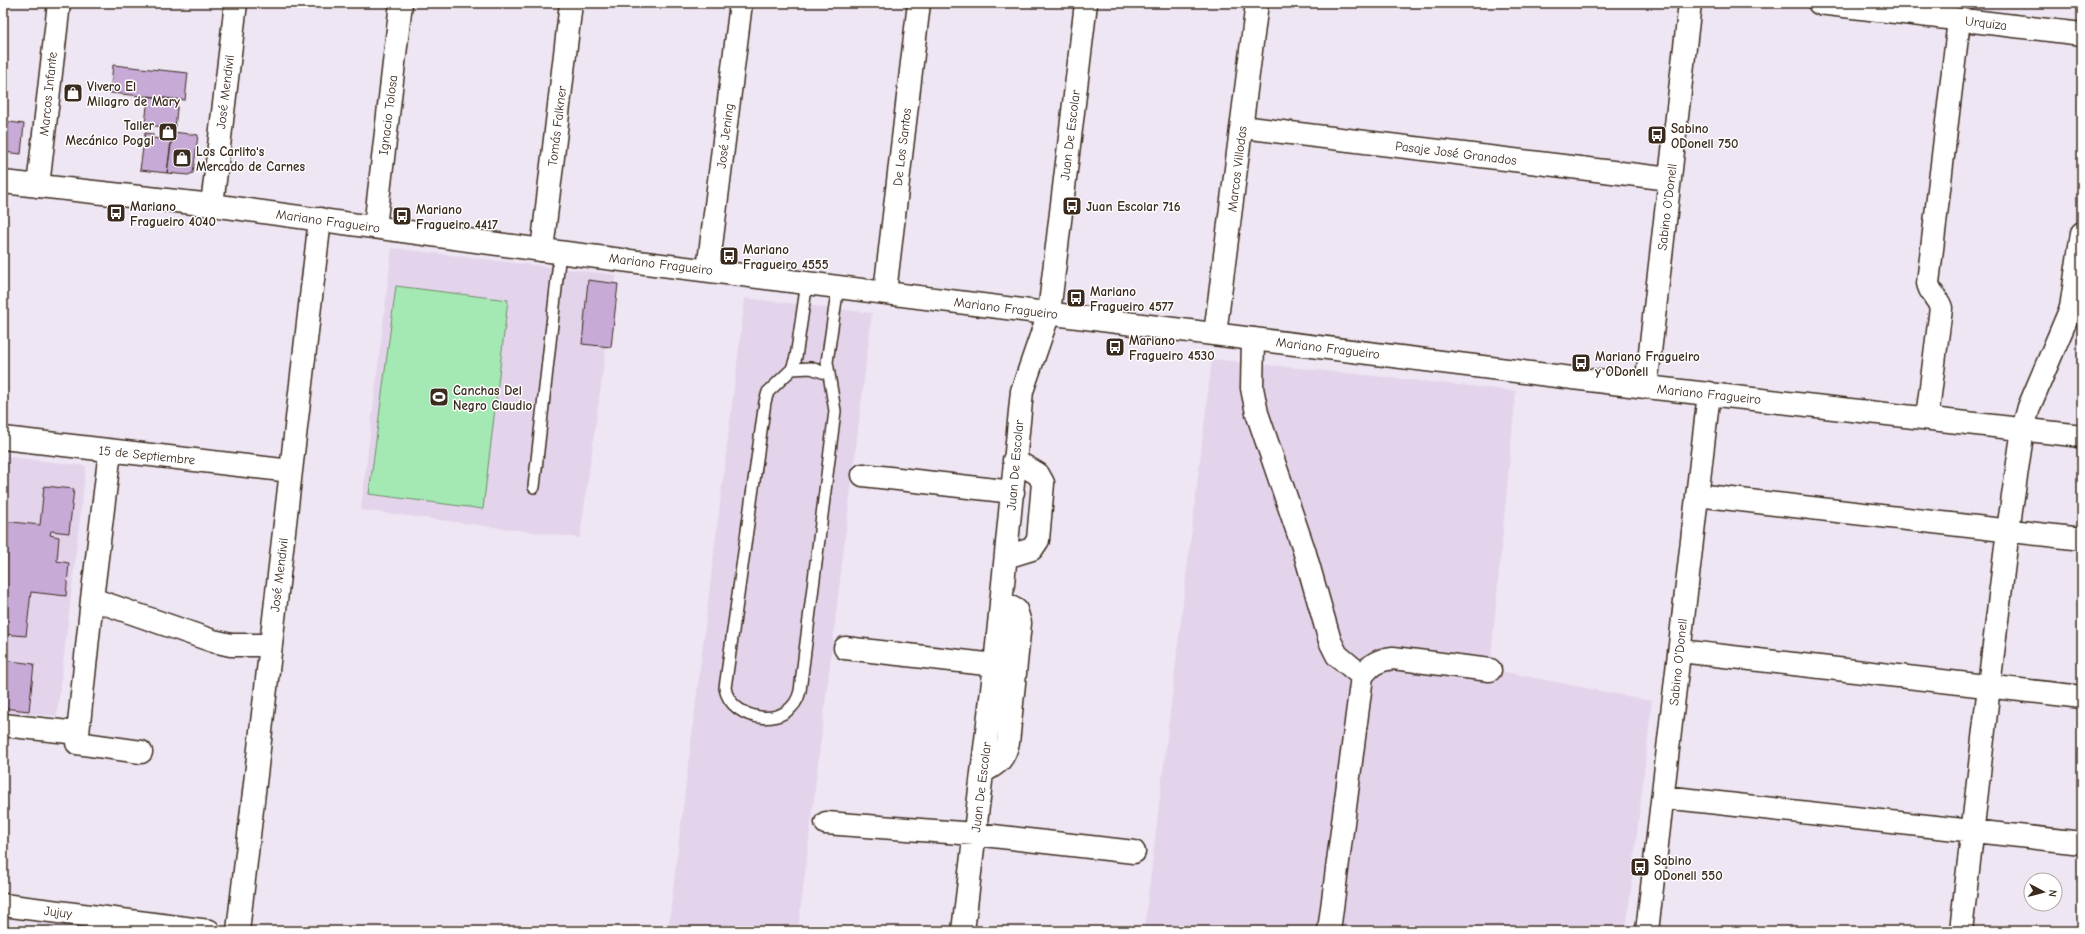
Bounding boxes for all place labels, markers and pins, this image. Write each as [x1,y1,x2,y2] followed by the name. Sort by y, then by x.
[87,79,180,109] place label: Vivero El Milagro de Mary
[62,82,84,104] shop icon: Vivero El Milagro de Mary
[65,118,155,148] place label: Taller Mecánico Poggi
[157,121,179,143] shop icon: Taller Mecánico Poggi
[1671,121,1739,151] place label: Sabino ODonell 750
[1646,124,1668,146] bus stop icon: Sabino ODonell 750
[196,144,305,174] place label: Los Carlito's Mercado de Carnes
[171,147,193,169] shop icon: Los Carlito's Mercado de Carnes
[1061,195,1083,217] bus stop icon: Juan Escolar 716
[130,199,216,229] place label: Mariano Fragueiro 4040
[1086,199,1181,214] place label: Juan Escolar 716
[105,202,127,224] bus stop icon: Mariano Fragueiro 4040
[416,202,498,232] place label: Mariano Fragueiro 4417
[391,205,413,227] bus stop icon: Mariano Fragueiro 4417
[743,242,829,272] place label: Mariano Fragueiro 4555
[718,245,740,267] bus stop icon: Mariano Fragueiro 4555
[1090,284,1174,314] place label: Mariano Fragueiro 4577
[1065,287,1087,309] bus stop icon: Mariano Fragueiro 4577
[1129,333,1215,363] place label: Mariano Fragueiro 4530
[1104,336,1126,358] bus stop icon: Mariano Fragueiro 4530
[1595,349,1700,379] place label: Mariano Fragueiro y ODonell
[1570,352,1592,374] bus stop icon: Mariano Fragueiro y ODonell
[453,383,533,413] place label: Canchas Del Negro Claudio
[428,386,450,408] sports icon: Canchas Del Negro Claudio
[1654,853,1723,883] place label: Sabino ODonell 550
[1629,856,1651,878] bus stop icon: Sabino ODonell 550

